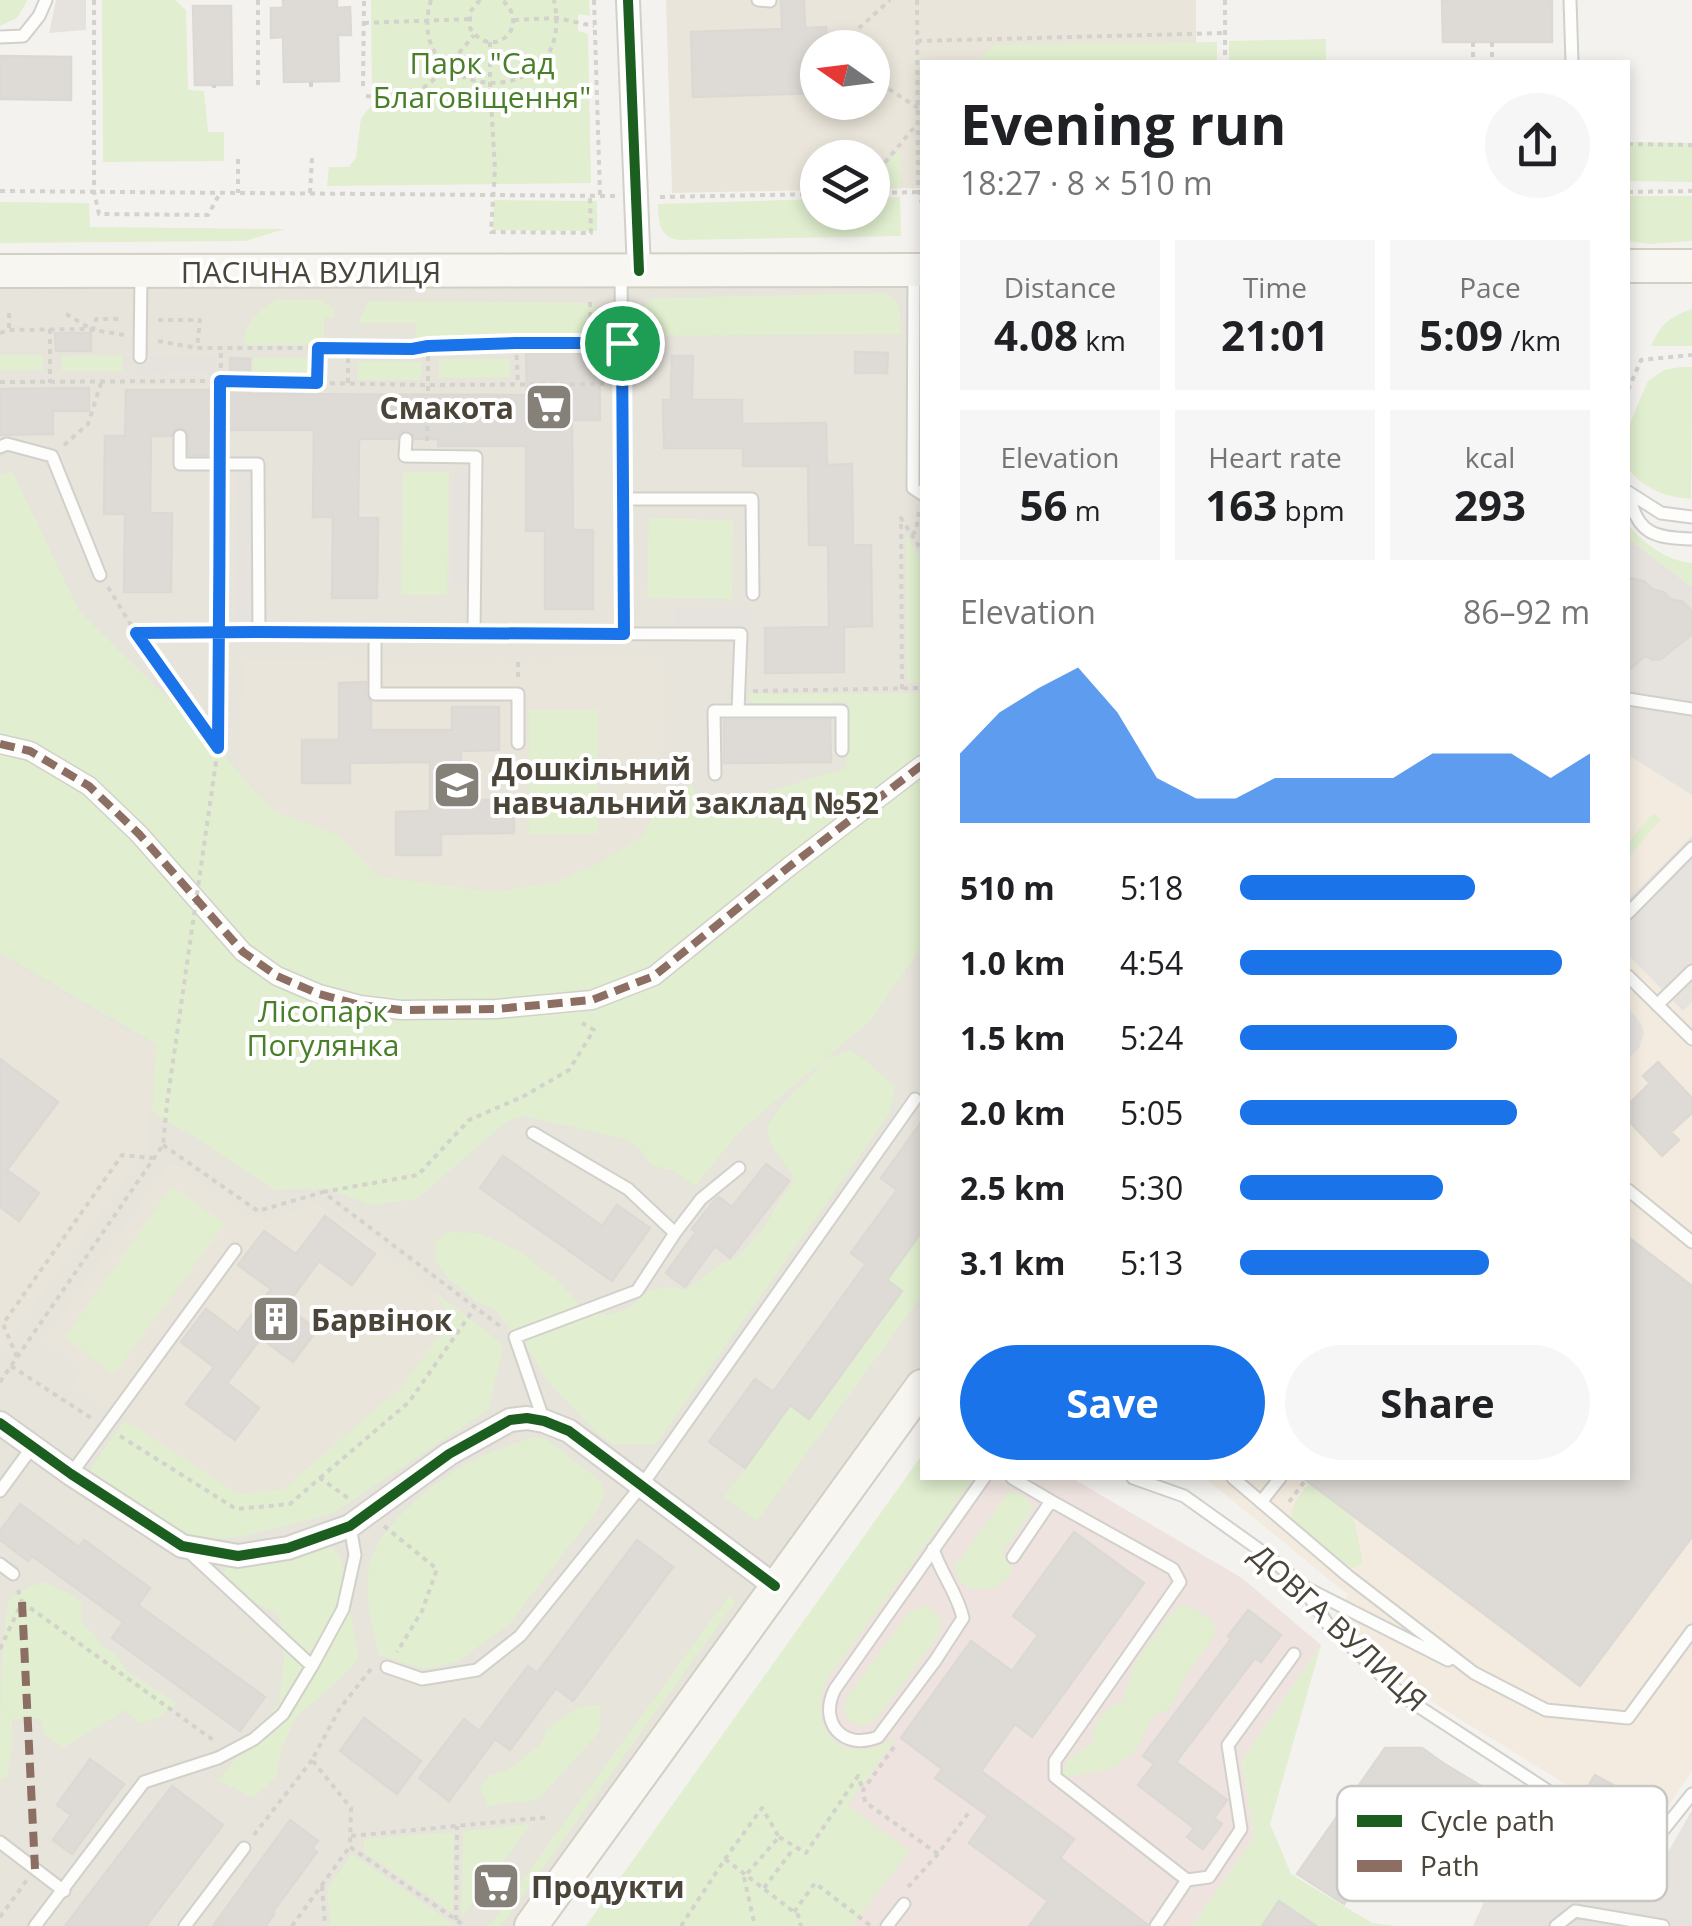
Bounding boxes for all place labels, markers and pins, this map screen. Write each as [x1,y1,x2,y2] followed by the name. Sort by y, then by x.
[580,301,665,386] pin
[523,381,575,433] supermarket icon: Смакота
[380,387,514,428] place label: Смакота
[492,748,879,823] place label: Дошкільний навчальний заклад №52
[431,759,483,811] school or university icon: Дошкільний навчальний заклад №52
[250,1293,302,1345] building icon: Барвінок
[311,1299,453,1340] place label: Барвінок
[470,1860,522,1912] supermarket icon: Продукти
[531,1866,685,1907] place label: Продукти

